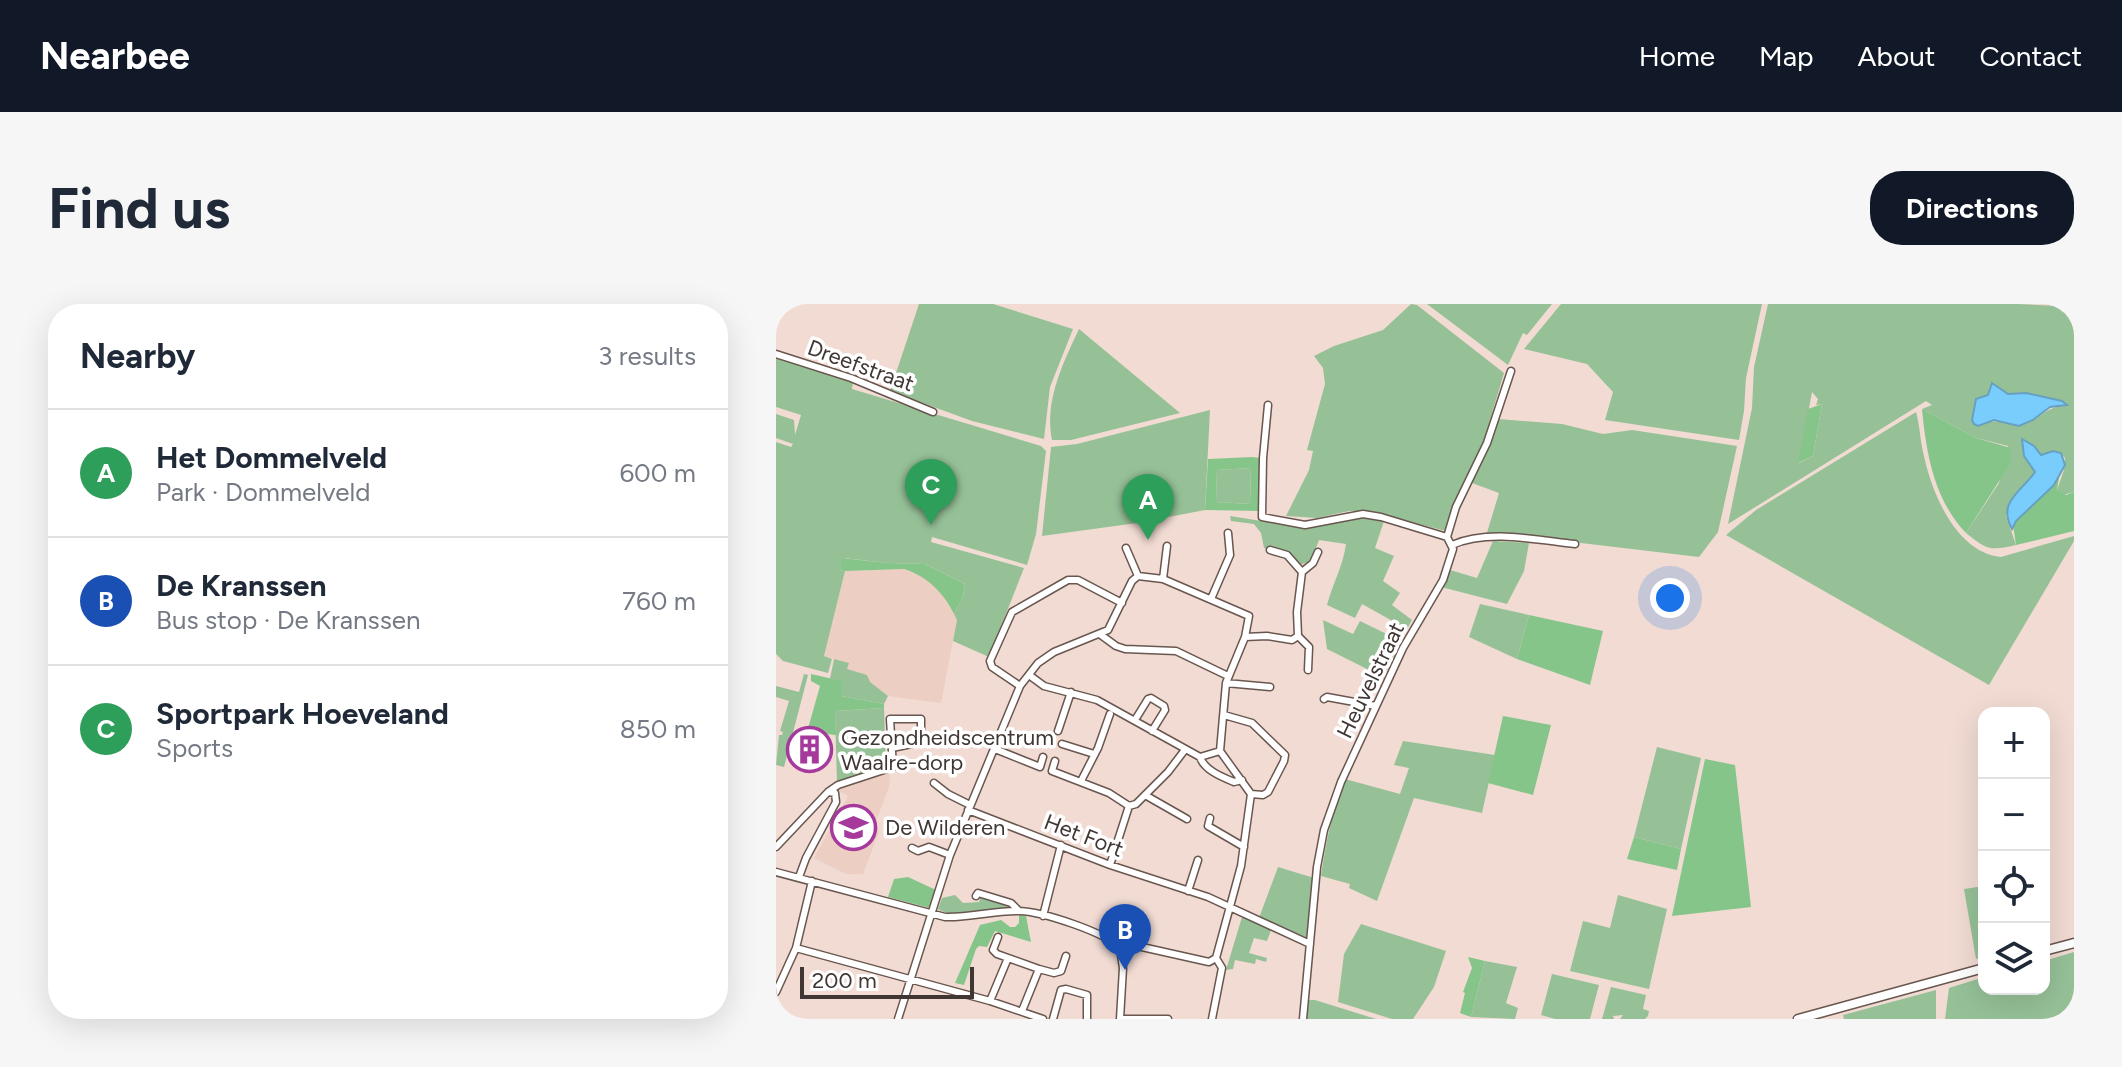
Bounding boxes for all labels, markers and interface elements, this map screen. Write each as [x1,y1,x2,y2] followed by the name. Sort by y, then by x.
[40,33,190,79] text: Nearbee
[1639,39,1715,73] text: Home
[1759,39,1814,73] text: Map
[1858,39,1935,73] text: About
[1979,39,2082,73] text: Contact
[1870,171,2074,245] button: Directions
[48,175,230,242] text: Find us
[804,334,918,397] street label: Dreefstraat
[80,336,195,377] text: Nearby
[598,340,696,372] text: 3 results
[156,439,387,476] text: Het Dommelveld
[97,457,115,489] text: A
[619,457,696,489] text: 600 m
[905,459,957,525] pin: C
[1122,474,1174,540] pin: A
[156,476,370,508] text: Park · Dommelveld
[156,567,327,604] text: De Kranssen
[1650,578,1690,618] your location
[98,585,114,617] text: B
[622,585,696,617] text: 760 m
[156,604,421,636] text: Bus stop · De Kranssen
[1331,618,1410,743] street label: Heuvelstraat
[156,695,449,732] text: Sportpark Hoeveland
[1978,707,2050,995] map controls
[1978,707,2050,779] button: +
[97,713,115,745] text: C
[620,713,696,745] text: 850 m
[841,724,1054,776] place label: Gezondheidscentrum Waalre-dorp
[786,726,834,774] building icon: Gezondheidscentrum Waalre-dorp
[156,732,233,764] text: Sports
[1978,779,2050,851] button: −
[830,803,878,851] school or university icon: De Wilderen
[1040,808,1127,863] street label: Het Fort
[885,814,1005,841] place label: De Wilderen
[1978,851,2050,923] button: locate
[1099,904,1151,970] pin: B
[1978,923,2050,995] button: layers
[800,963,974,999] scale bar
[812,967,877,994] text: 200 m

